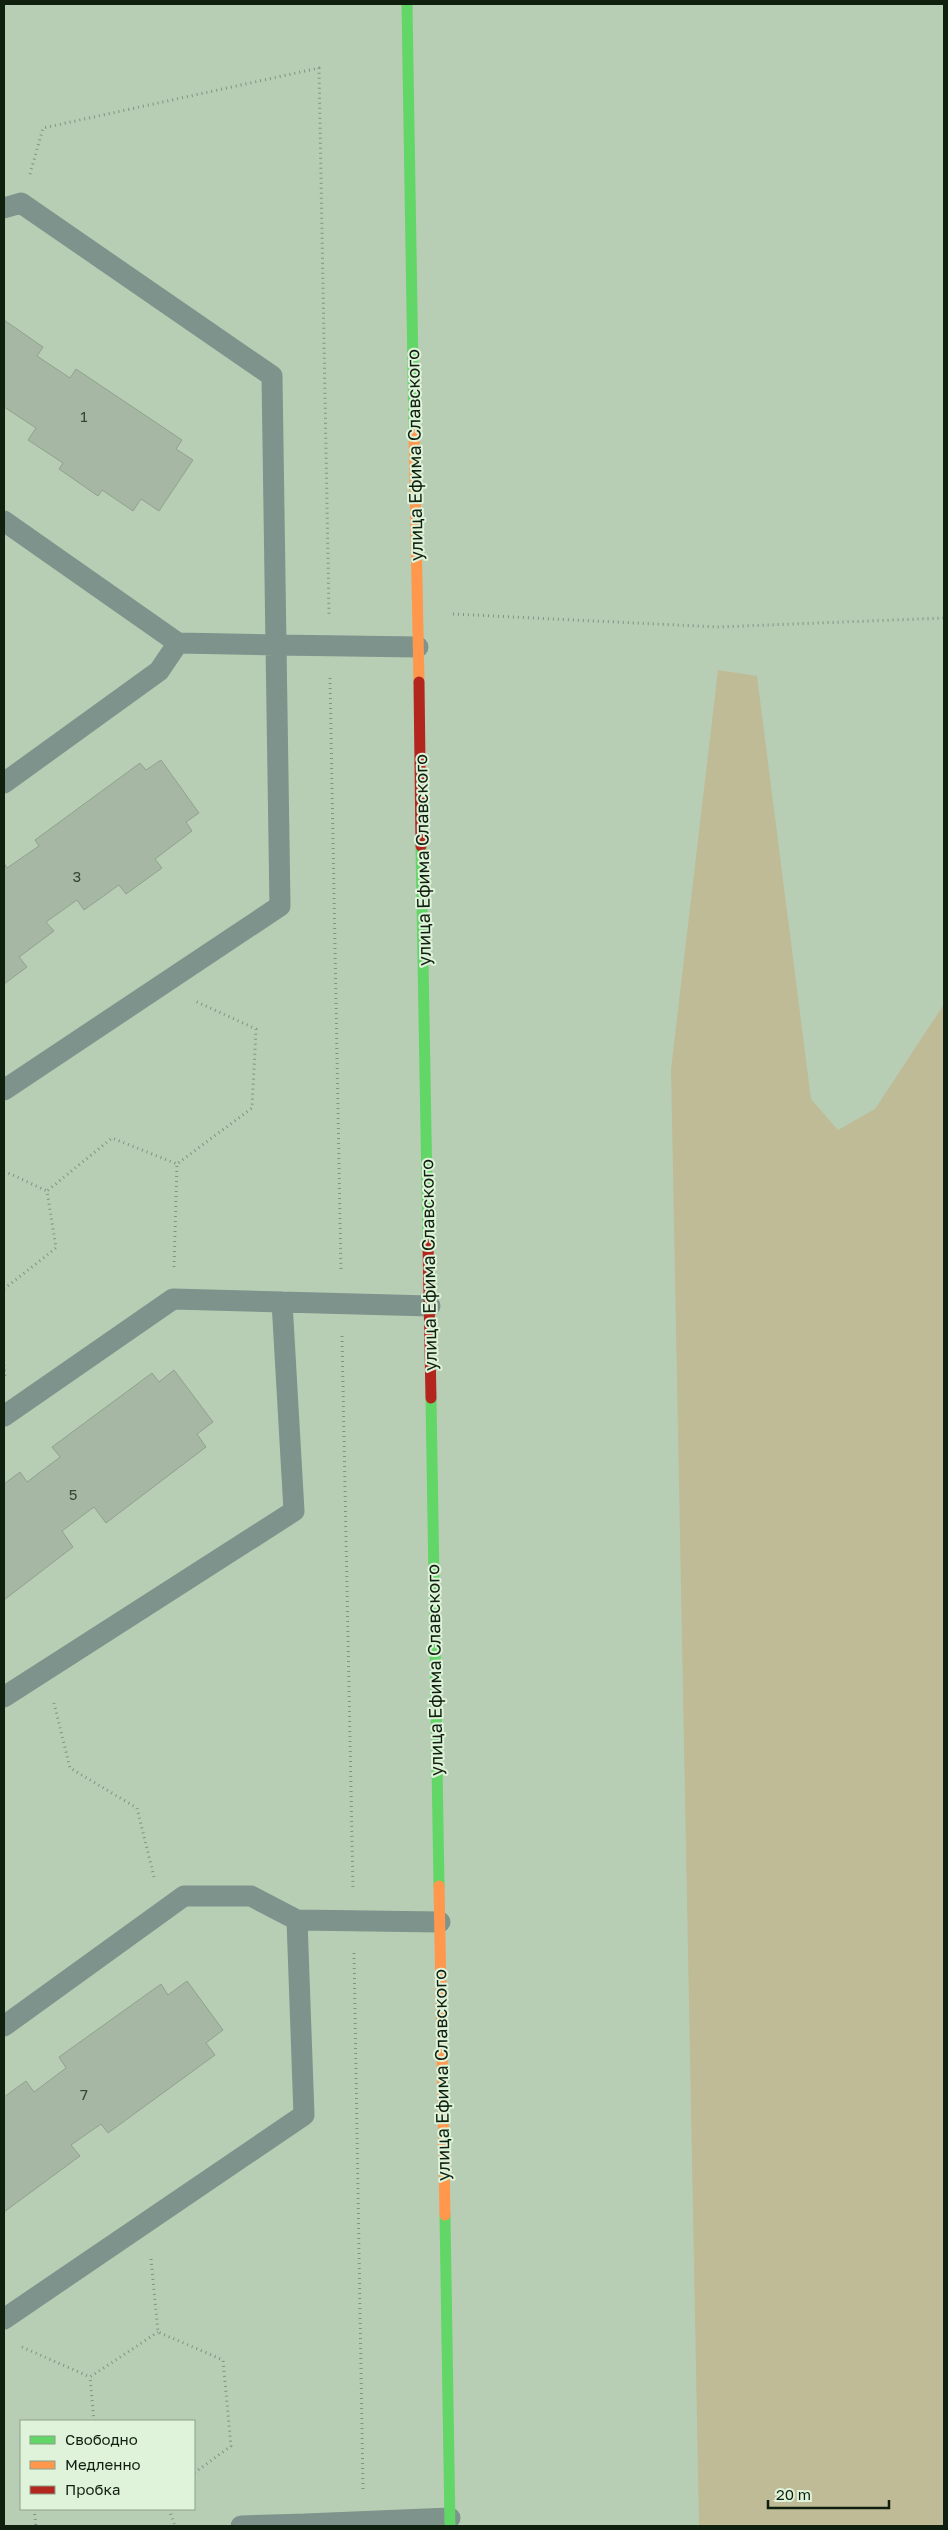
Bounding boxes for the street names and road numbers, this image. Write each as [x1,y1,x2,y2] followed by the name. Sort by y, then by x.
[401,349,427,561] street label: улица Ефима Славского
[409,754,435,966] street label: улица Ефима Славского
[415,1159,441,1371] street label: улица Ефима Славского
[421,1564,447,1776] street label: улица Ефима Славского
[428,1969,454,2181] street label: улица Ефима Славского

